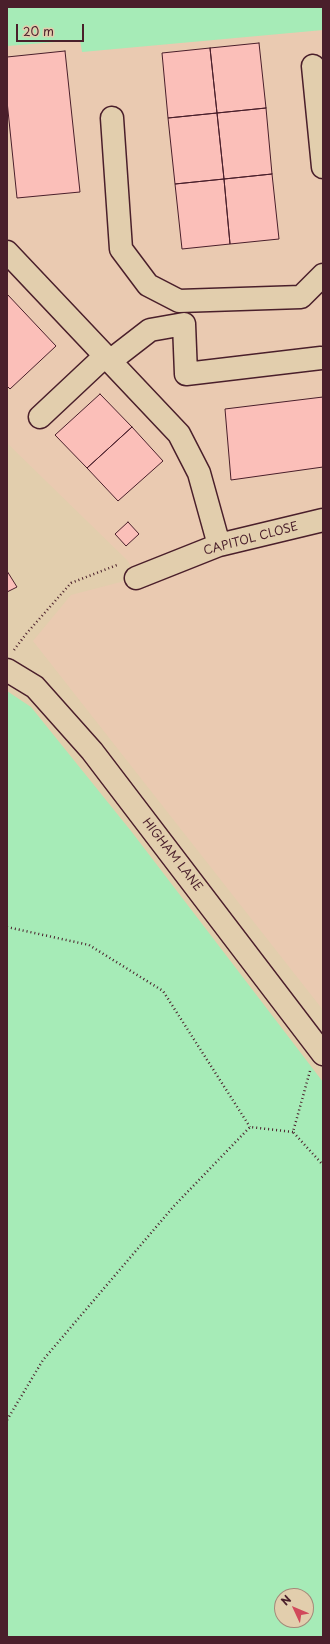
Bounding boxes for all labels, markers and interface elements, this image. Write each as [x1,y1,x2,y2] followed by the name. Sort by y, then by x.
[18,16,86,42] scale bar
[23,22,54,40] text: 20 m
[202,519,300,559] street label: CAPITOL CLOSE
[139,815,205,895] street label: HIGHAM LANE
[274,1588,314,1628] north arrow
[277,1591,295,1609] text: N

